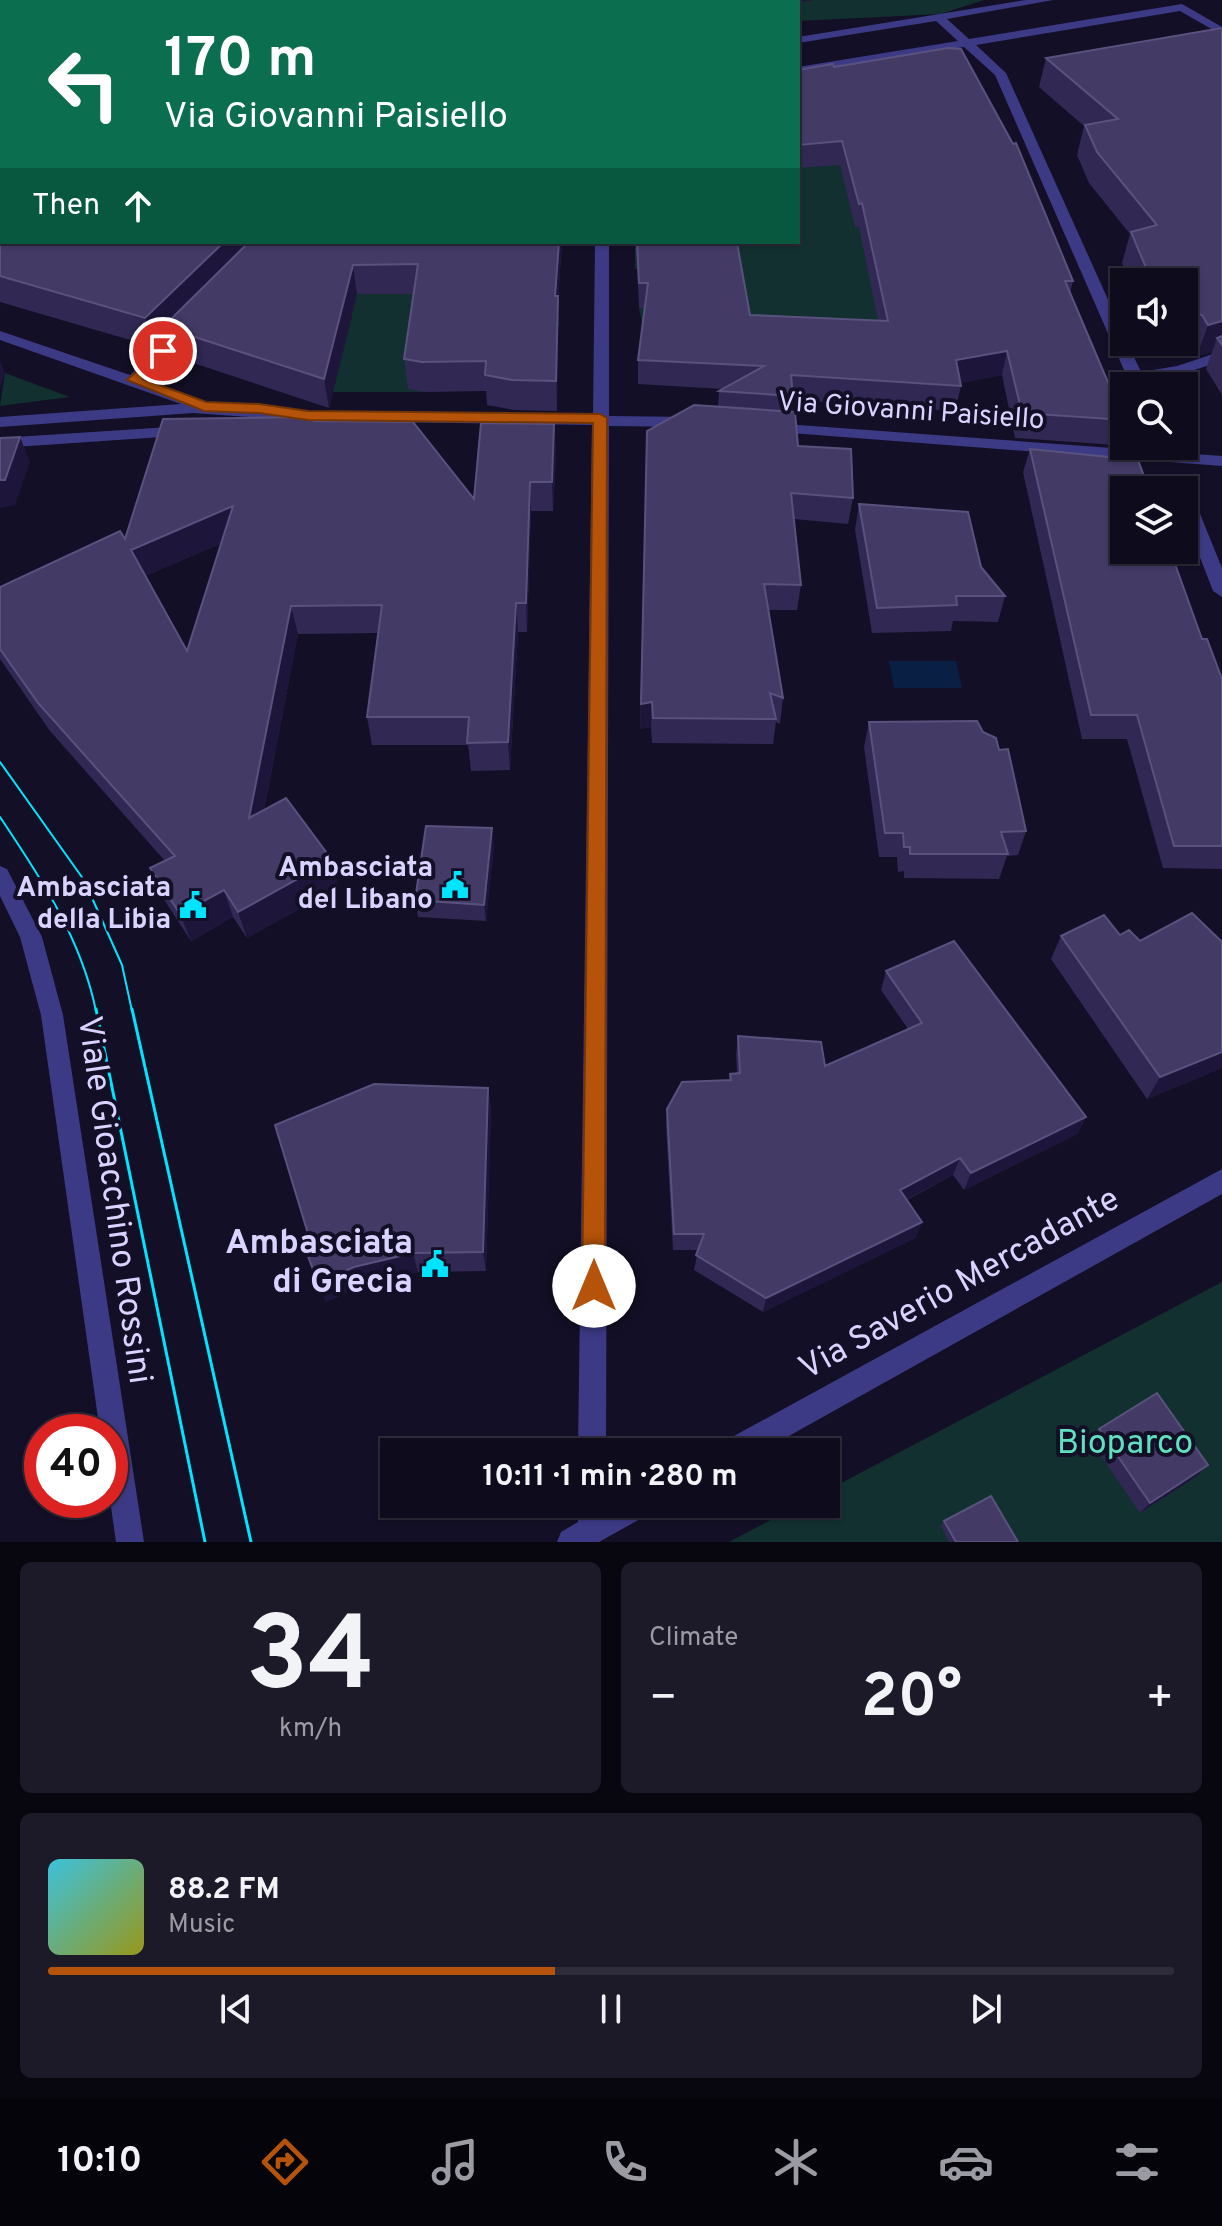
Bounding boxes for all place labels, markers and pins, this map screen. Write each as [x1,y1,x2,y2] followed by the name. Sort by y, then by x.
[129,317,197,385] pin
[278,851,433,919] place label: Ambasciata del Libano
[440,870,470,900] public building icon: Ambasciata del Libano
[16,871,171,939] place label: Ambasciata della Libia
[178,890,208,920] public building icon: Ambasciata della Libia
[225,1223,413,1305] place label: Ambasciata di Grecia
[420,1249,450,1279] public building icon: Ambasciata di Grecia

